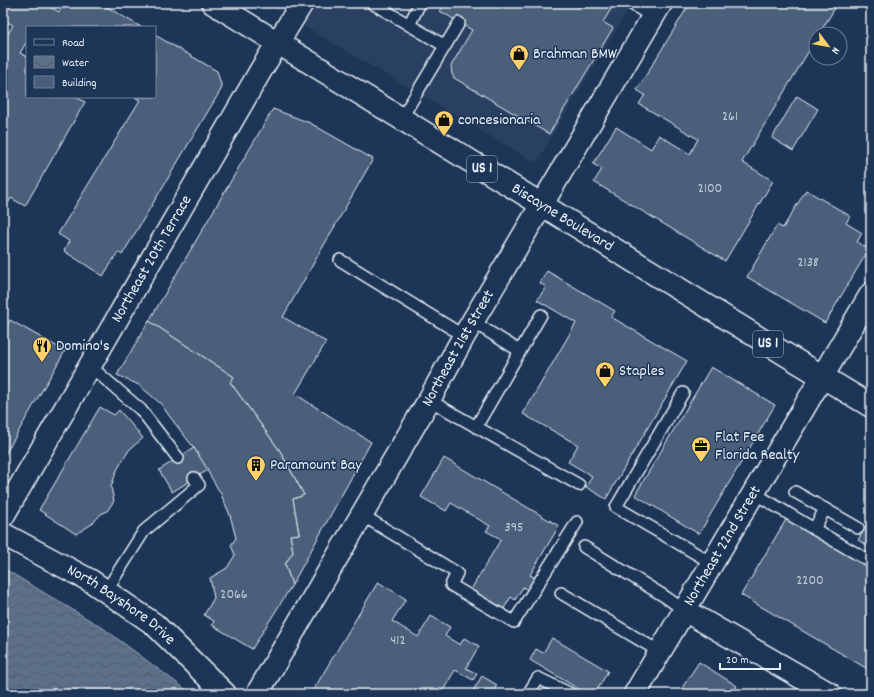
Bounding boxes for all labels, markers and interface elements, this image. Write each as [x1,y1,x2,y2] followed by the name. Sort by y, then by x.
[26,26,156,98] legend
[808,26,848,66] north arrow
[62,35,84,52] text: Road
[508,43,530,71] shop icon: Brahman BMW
[533,43,618,66] place label: Brahman BMW
[826,44,843,57] text: N
[62,55,89,72] text: Water
[62,75,97,92] text: Building
[722,107,738,127] house number: 261
[433,109,455,137] shop icon: concesionaria
[458,109,541,132] place label: concesionaria
[467,156,497,182] road number: US 1
[507,177,618,258] street label: Biscayne Boulevard
[698,179,722,199] house number: 2100
[106,191,198,327] street label: Northeast 20th Terrace
[797,253,819,273] house number: 2138
[416,285,500,411] street label: Northeast 21st Street
[753,331,783,357] road number: US 1
[31,335,53,363] restaurant icon: Domino's
[56,335,110,358] place label: Domino's
[594,360,616,388] shop icon: Staples
[619,360,665,383] place label: Staples
[715,426,800,467] place label: Flat Fee Florida Realty
[690,435,712,463] office icon: Flat Fee Florida Realty
[245,454,267,482] building icon: Paramount Bay
[270,454,362,477] place label: Paramount Bay
[678,481,767,611] street label: Northeast 22nd Street
[504,518,524,538] house number: 395
[63,559,181,650] street label: North Bayshore Drive
[796,571,824,591] house number: 2200
[220,585,248,605] house number: 2066
[391,631,406,651] house number: 412
[720,645,780,671] scale bar
[726,652,749,669] text: 20 m

